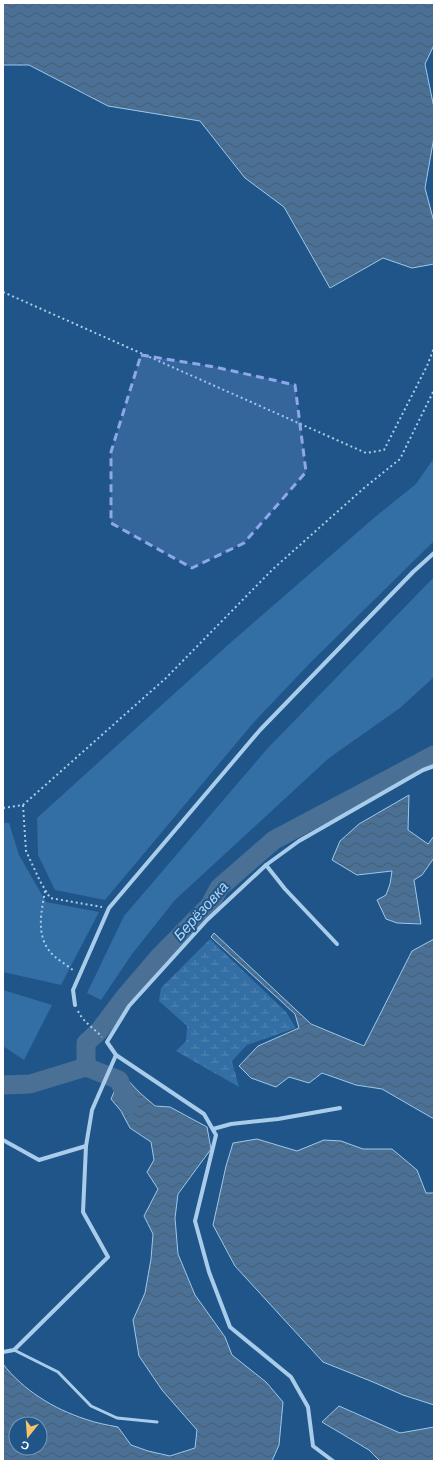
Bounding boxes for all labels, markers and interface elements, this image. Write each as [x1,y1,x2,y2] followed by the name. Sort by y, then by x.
[170,878,232,944] water label: Берёзовка
[8,1416,48,1456] north arrow
[19,1438,31,1452] text: С

